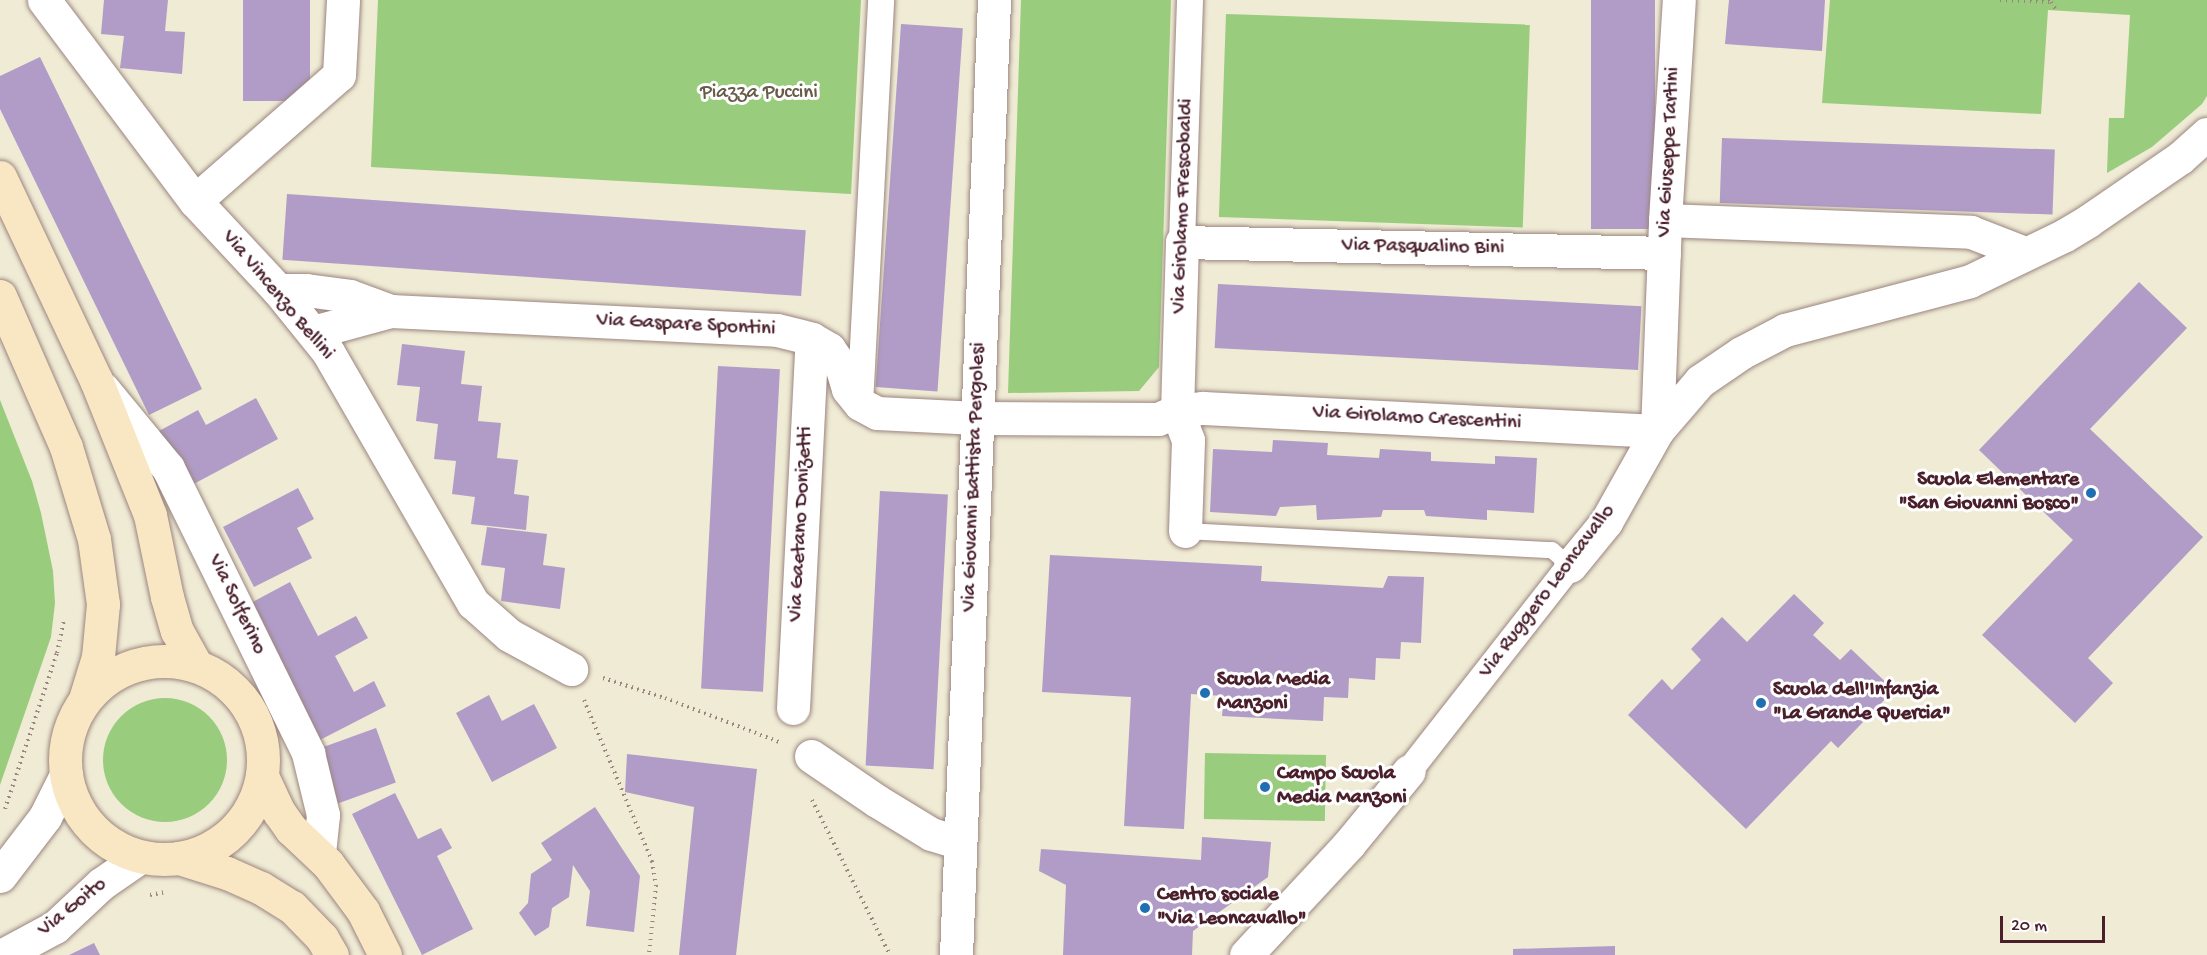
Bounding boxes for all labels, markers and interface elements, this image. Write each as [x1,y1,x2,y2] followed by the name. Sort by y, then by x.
[1653,66,1687,238] street label: Via Giuseppe Tartini
[700,81,818,107] park label: Piazza Puccini
[1168,98,1200,314] street label: Via Girolamo Frescobaldi
[215,226,339,366] street label: Via Vincenzo Bellini
[1341,234,1505,262] street label: Via Pasqualino Bini
[596,309,776,343] street label: Via Gaspare Spontini
[958,342,992,612] street label: Via Giovanni Battista Pergolesi
[1312,401,1522,437] street label: Via Girolamo Crescentini
[784,426,820,622] street label: Via Gaetano Donizetti
[1899,468,2079,518] place label: Scuola Elementare "San Giovanni Bosco"
[2084,486,2098,500] marker: Scuola Elementare "San Giovanni Bosco"
[1474,500,1622,684] street label: Via Ruggero Leoncavallo
[201,551,271,659] street label: Via Solferino
[1217,668,1330,718] place label: Scuola Media Manzoni
[1773,678,1951,728] place label: Scuola dell'Infanzia "La Grande Quercia"
[1198,686,1212,700] marker: Scuola Media Manzoni
[1754,696,1768,710] marker: Scuola dell'Infanzia "La Grande Quercia"
[1277,762,1407,812] place label: Campo Scuola Media Manzoni
[1258,780,1272,794] marker: Campo Scuola Media Manzoni
[34,873,112,943] street label: Via Goito
[1157,883,1307,933] place label: Centro sociale "Via Leoncavallo"
[1138,901,1152,915] marker: Centro sociale "Via Leoncavallo"
[2003,904,2108,942] scale bar
[2011,916,2047,937] text: 20 m

